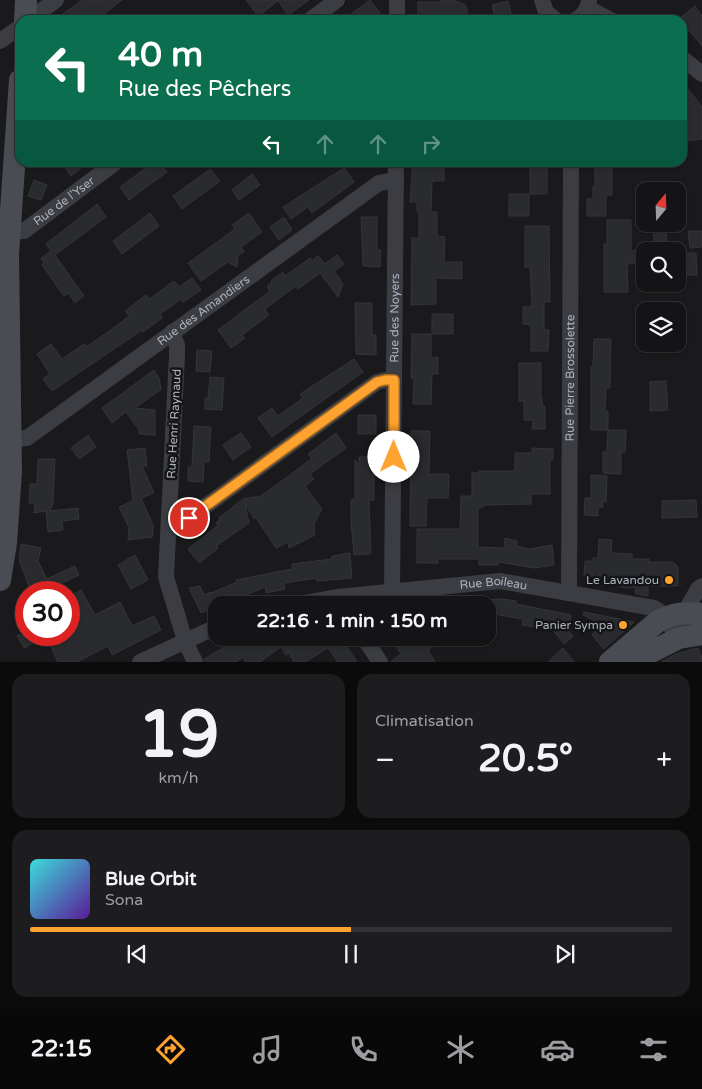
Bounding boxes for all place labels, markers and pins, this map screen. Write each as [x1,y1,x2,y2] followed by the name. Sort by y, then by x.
[168,497,210,539] pin
[586,573,659,587] place label: Le Lavandou
[663,574,675,586] marker: Le Lavandou
[535,618,613,632] place label: Panier Sympa
[617,619,629,631] marker: Panier Sympa

